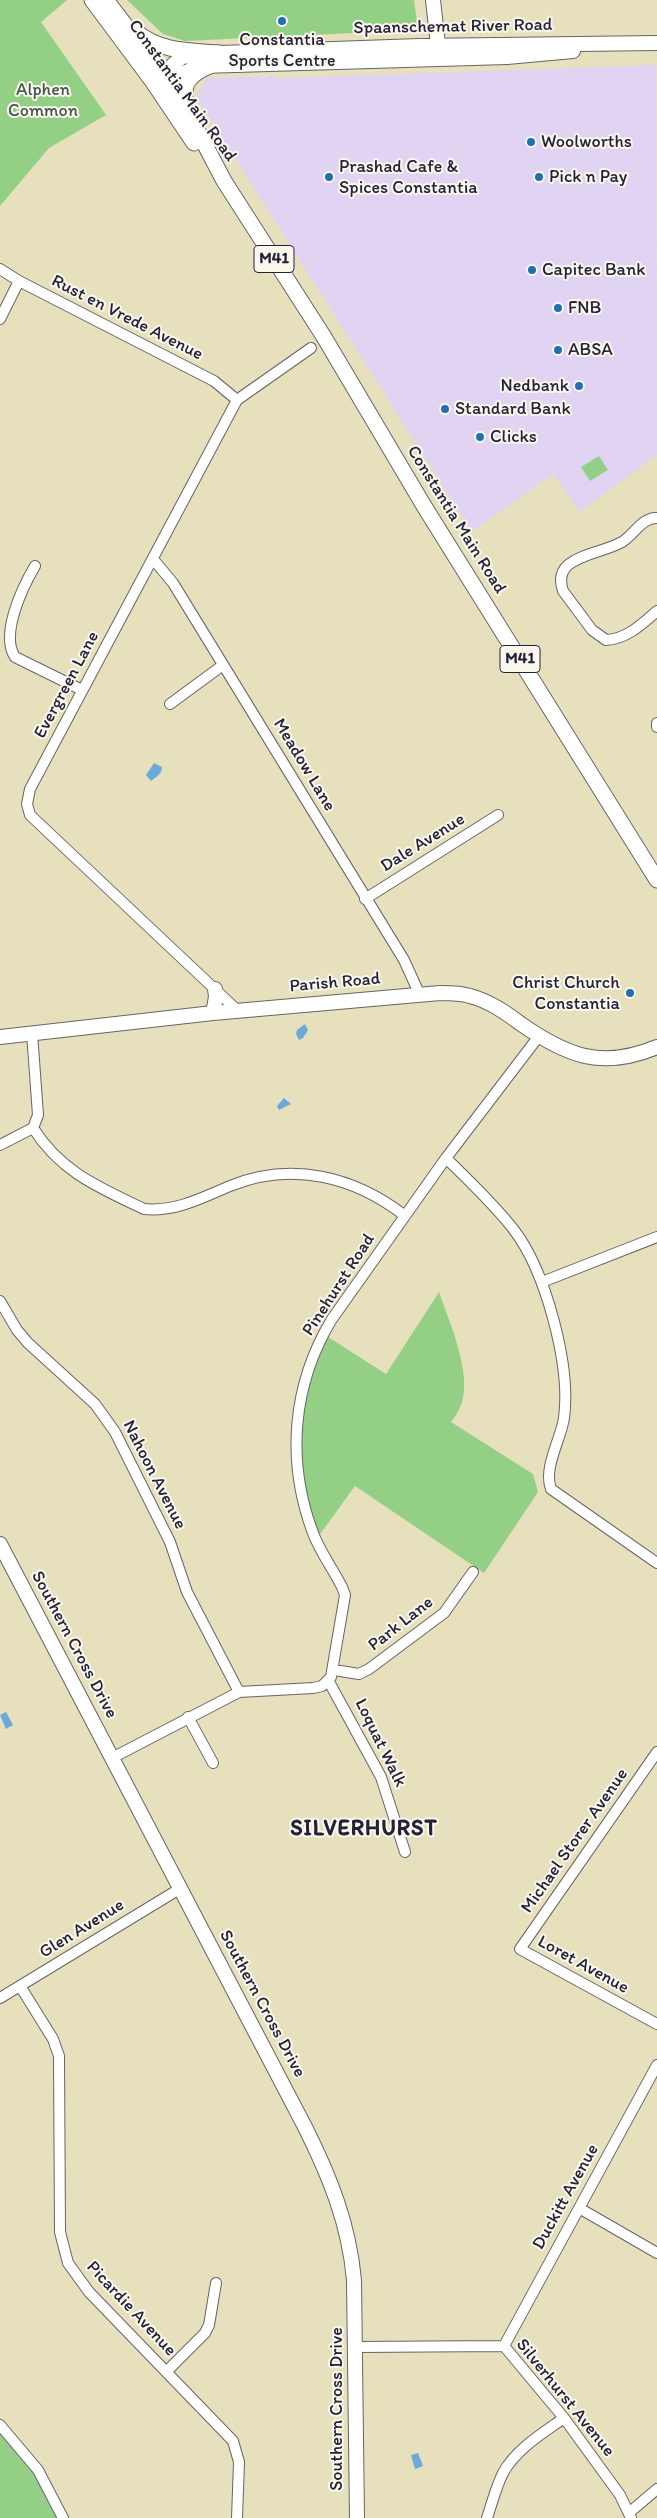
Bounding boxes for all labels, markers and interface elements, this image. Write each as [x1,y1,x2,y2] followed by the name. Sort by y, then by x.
[353,14,553,40] street label: Spaanschemat River Road
[276,15,288,27] marker: Constantia Sports Centre
[123,16,241,166] street label: Constantia Main Road
[228,29,336,72] place label: Constantia Sports Centre
[8,79,78,122] park label: Alphen Common
[541,131,632,153] place label: Woolworths
[525,136,537,148] marker: Woolworths
[339,156,478,198] place label: Prashad Cafe & Spices Constantia
[549,166,627,188] place label: Pick n Pay
[323,171,335,183] marker: Prashad Cafe & Spices Constantia
[533,171,545,183] marker: Pick n Pay
[254,245,294,272] road number: M41
[542,259,645,281] place label: Capitec Bank
[526,264,538,276] marker: Capitec Bank
[48,270,206,366] street label: Rust en Vrede Avenue
[568,297,601,319] place label: FNB
[552,302,564,314] marker: FNB
[568,339,613,361] place label: ABSA
[552,344,564,356] marker: ABSA
[501,375,569,397] place label: Nedbank
[573,380,585,392] marker: Nedbank
[455,398,571,420] place label: Standard Bank
[439,403,451,415] marker: Standard Bank
[490,426,537,448] place label: Clicks
[474,431,486,443] marker: Clicks
[402,442,510,598] street label: Constantia Main Road
[30,628,104,742] street label: Evergreen Lane
[500,646,540,672] road number: M41
[268,715,340,815] street label: Meadow Lane
[377,809,469,877] street label: Dale Avenue
[289,968,381,998] street label: Parish Road
[512,972,620,1014] place label: Christ Church Constantia
[624,987,636,999] marker: Christ Church Constantia
[298,1230,380,1340] street label: Pinehurst Road
[117,1417,191,1533] street label: Nahoon Avenue
[26,1568,122,1722] street label: Southern Cross Drive
[364,1592,438,1656] street label: Park Lane
[349,1695,411,1791] street label: Loquat Walk
[517,1764,633,1918] street label: Michael Storer Avenue
[288,1816,440,1842] district label: SILVERHURST
[36,1894,128,1964] street label: Glen Avenue
[214,1927,310,2081] street label: Southern Cross Drive
[534,1931,632,1999] street label: Loret Avenue
[528,2140,604,2254] street label: Duckitt Avenue
[81,2257,181,2361] street label: Picardie Avenue
[326,2327,348,2491] street label: Southern Cross Drive
[511,2335,619,2461] street label: Silverhurst Avenue

